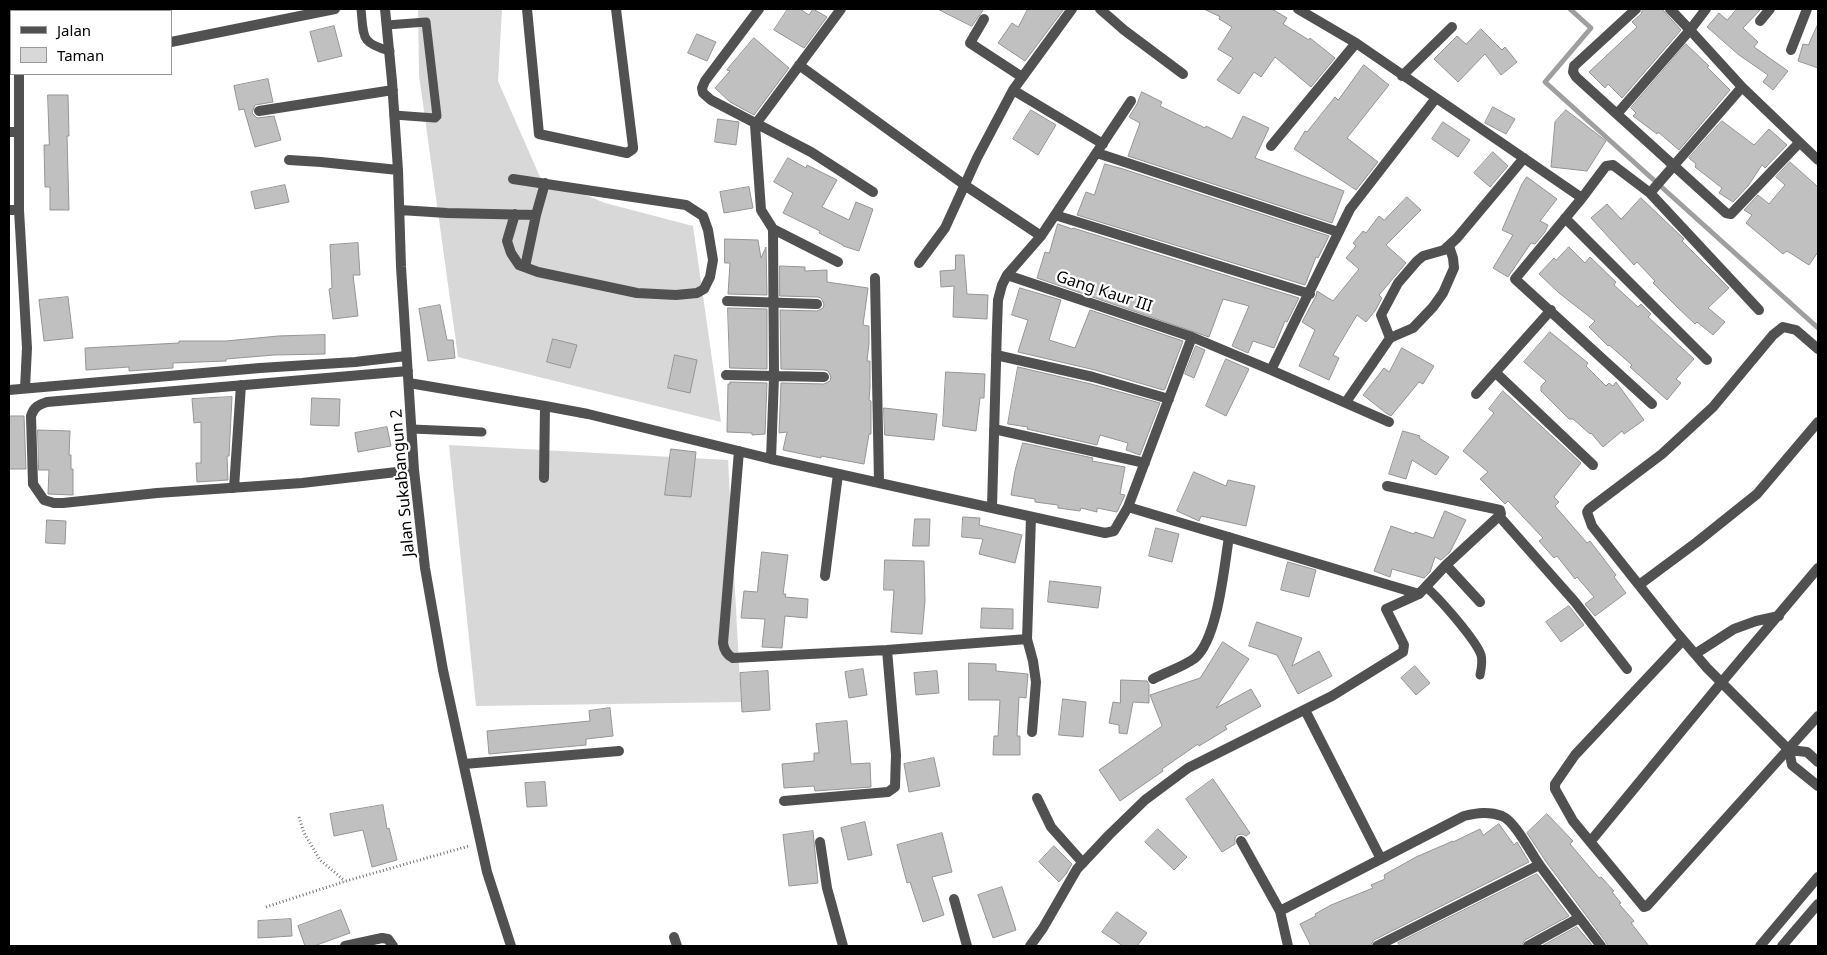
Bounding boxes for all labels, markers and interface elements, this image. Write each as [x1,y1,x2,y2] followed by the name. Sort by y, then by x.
[10,10,172,75] legend
[57,20,91,40] text: Jalan
[57,45,104,65] text: Taman
[1053,267,1155,317] street label: Gang Kaur III
[387,408,419,558] street label: Jalan Sukabangun 2

